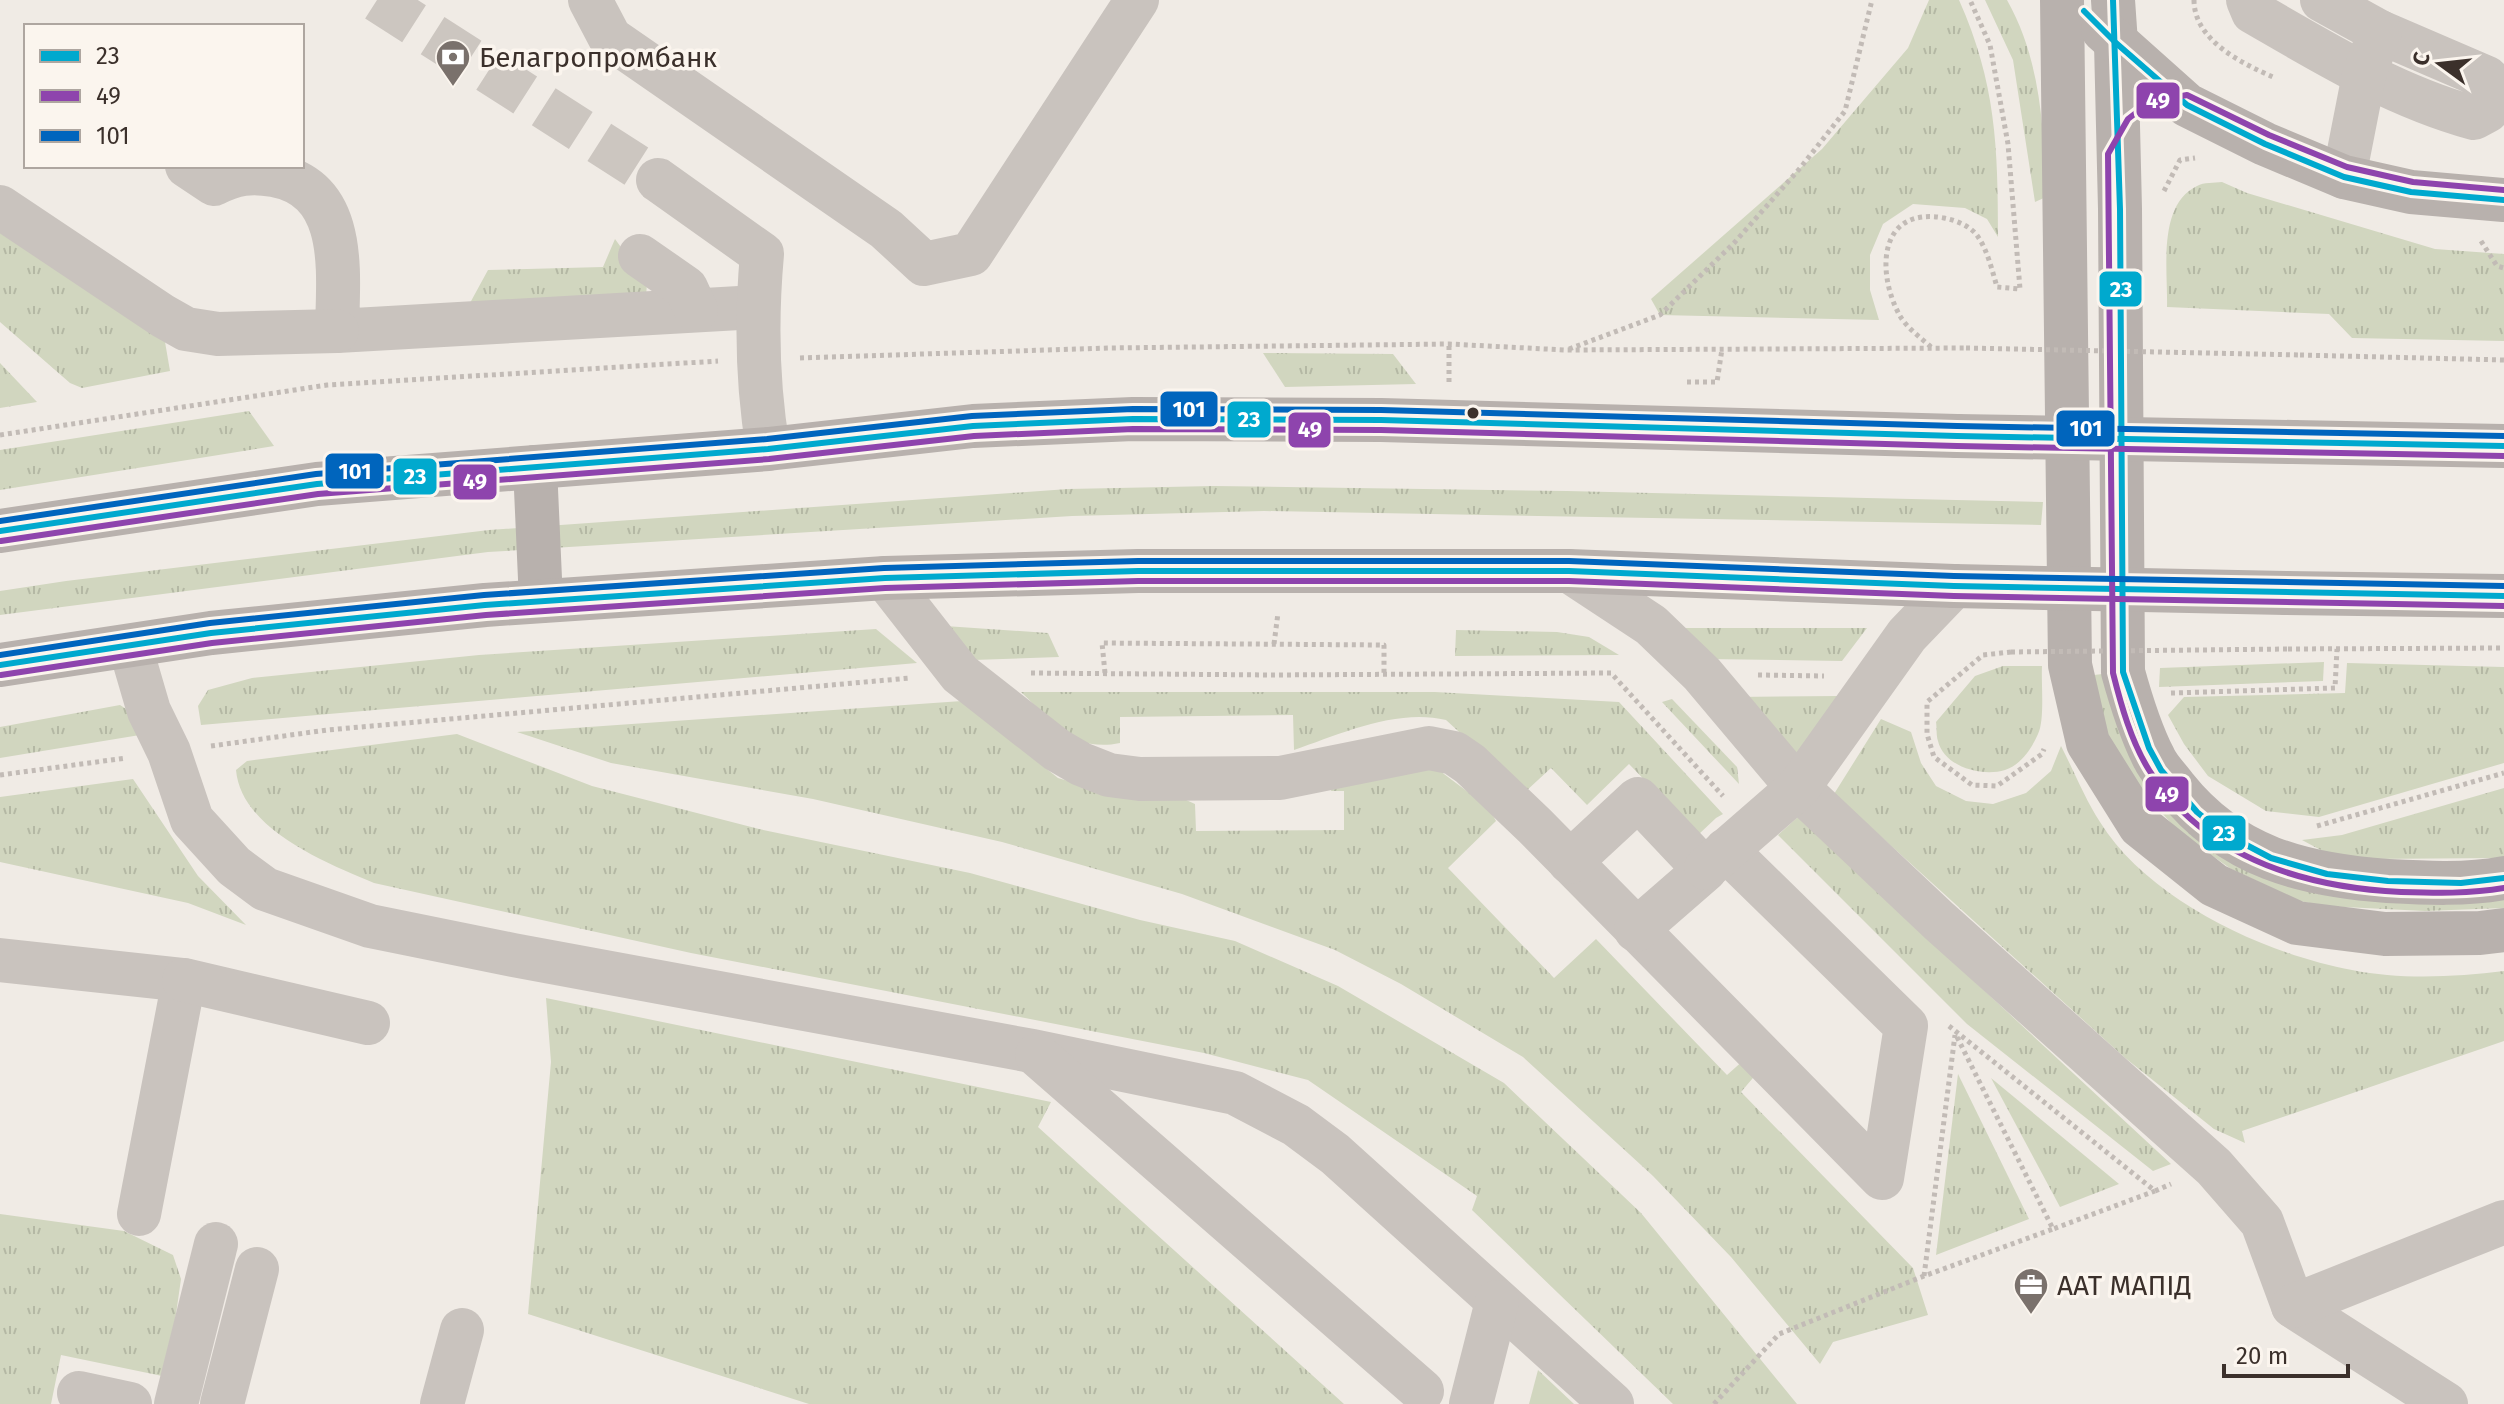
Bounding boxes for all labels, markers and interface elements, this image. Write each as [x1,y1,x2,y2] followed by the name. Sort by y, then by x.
[24,24,304,168] legend
[2400,24,2480,104] north arrow
[434,38,472,88] bank icon: Белагропромбанк
[479,41,718,74] place label: Белагропромбанк
[96,42,120,70] text: 23
[2406,49,2436,69] text: С
[2135,81,2181,120] line badge: 49
[96,82,121,110] text: 49
[2146,87,2170,114] text: 49
[96,122,130,150] text: 101
[2098,270,2143,308] line badge: 23
[2110,276,2132,303] text: 23
[1159,390,1219,428] line badge: 101
[1173,396,1205,423] text: 101
[1226,400,1272,439] line badge: 23
[1465,405,1481,421] unlabelled marker
[1238,406,1260,433] text: 23
[2055,409,2116,448] line badge: 101
[1287,411,1332,449] line badge: 49
[2070,415,2102,442] text: 101
[1298,416,1322,443] text: 49
[324,452,385,490] line badge: 101
[392,457,438,496] line badge: 23
[339,458,371,485] text: 101
[404,463,426,490] text: 23
[452,463,498,501] line badge: 49
[463,468,487,495] text: 49
[2144,775,2190,813] line badge: 49
[2155,781,2179,808] text: 49
[2201,814,2247,852] line badge: 23
[2213,820,2235,847] text: 23
[2012,1266,2050,1316] office icon: ААТ МАПІД
[2057,1269,2192,1302] place label: ААТ МАПІД
[2224,1328,2348,1378] scale bar
[2236,1342,2288,1370] text: 20 m

